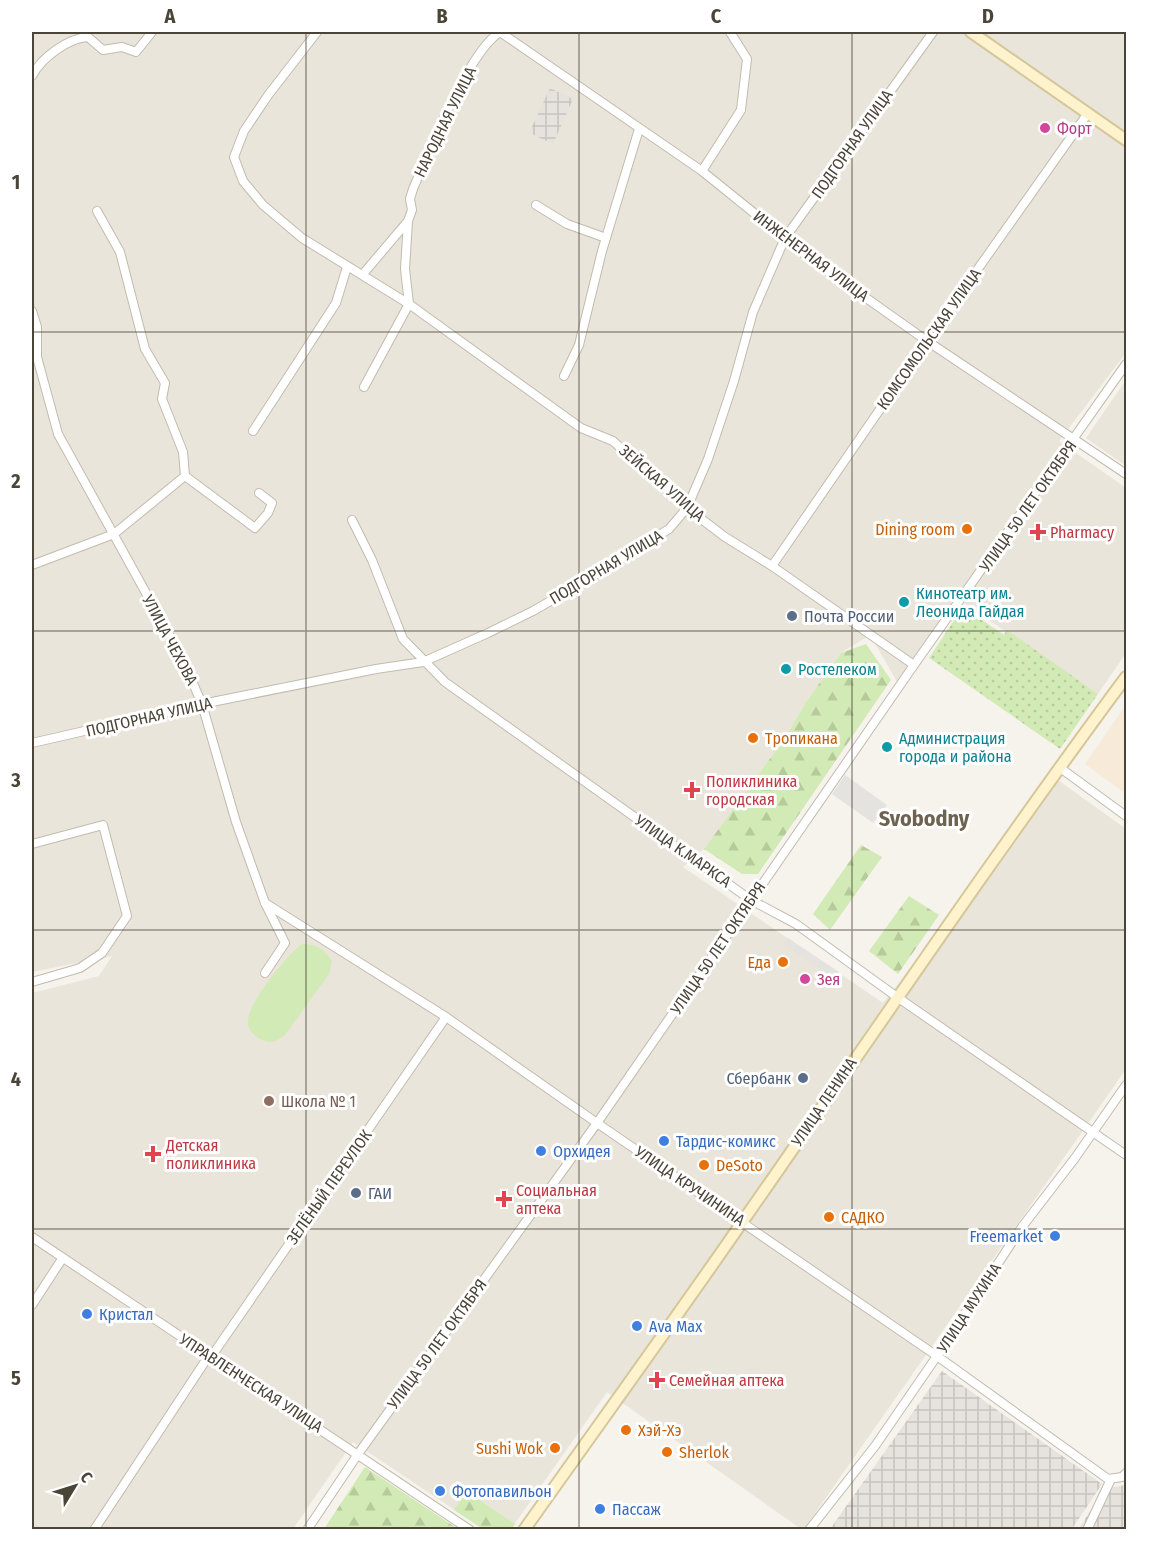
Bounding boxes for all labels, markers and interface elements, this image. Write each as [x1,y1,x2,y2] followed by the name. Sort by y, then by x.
[164,4,177,28] text: A
[436,4,448,28] text: B
[711,4,722,28] text: C
[982,4,994,28] text: D
[410,63,480,180] street label: НАРОДНАЯ УЛИЦА
[807,85,897,202] street label: ПОДГОРНАЯ УЛИЦА
[1057,119,1092,138] place label: Форт
[1038,121,1052,135] marker: Форт
[12,170,20,194] text: 1
[750,206,873,306] street label: ИНЖЕНЕРНАЯ УЛИЦА
[873,264,985,413] street label: КОМСОМОЛЬСКАЯ УЛИЦА
[975,437,1081,576] street label: УЛИЦА 50 ЛЕТ ОКТЯБРЯ
[615,441,709,526] street label: ЗЕЙСКАЯ УЛИЦА
[10,469,21,493] text: 2
[875,520,955,539] place label: Dining room
[960,522,974,536] marker: Dining room
[1050,523,1115,542] place label: Pharmacy
[546,525,666,608] street label: ПОДГОРНАЯ УЛИЦА
[1031,525,1045,539] marker: Pharmacy
[916,584,1025,621] place label: Кинотеатр им. Леонида Гайдая
[138,591,202,689] street label: УЛИЦА ЧЕХОВА
[897,595,911,609] marker: Кинотеатр им. Леонида Гайдая
[804,607,894,626] place label: Почта России
[785,609,799,623] marker: Почта России
[798,660,877,679] place label: Ростелеком
[779,662,793,676] marker: Ростелеком
[84,693,214,741] street label: ПОДГОРНАЯ УЛИЦА
[765,729,838,748] place label: Тропикана
[899,729,1012,766] place label: Администрация города и района
[746,731,760,745] marker: Тропикана
[880,740,894,754] marker: Администрация города и района
[10,768,21,792] text: 3
[706,772,797,809] place label: Поликлиника городская
[683,781,701,799] marker: Поликлиника городская
[879,805,970,832] district label: Svobodny
[630,810,735,892] street label: УЛИЦА К.МАРКСА
[666,878,769,1019] street label: УЛИЦА 50 ЛЕТ ОКТЯБРЯ
[748,953,771,972] place label: Еда
[776,955,790,969] marker: Еда
[817,970,840,989] place label: Зея
[798,972,812,986] marker: Зея
[787,1054,861,1151] street label: УЛИЦА ЛЕНИНА
[11,1067,21,1091] text: 4
[726,1069,791,1088] place label: Сбербанк
[796,1071,810,1085] marker: Сбербанк
[281,1092,356,1111] place label: Школа № 1
[262,1094,276,1108] marker: Школа № 1
[282,1126,376,1248] street label: ЗЕЛЁНЫЙ ПЕРЕУЛОК
[676,1132,776,1151] place label: Тардис-комикс
[657,1134,671,1148] marker: Тардис-комикс
[165,1136,256,1173] place label: Детская поликлиника
[553,1142,611,1161] place label: Орхидея
[630,1142,749,1230] street label: УЛИЦА КРУЧИНИНА
[534,1144,548,1158] marker: Орхидея
[144,1145,162,1163] marker: Детская поликлиника
[716,1156,763,1175] place label: DeSoto
[697,1158,711,1172] marker: DeSoto
[516,1181,597,1218] place label: Социальная аптека
[368,1184,392,1203] place label: ГАИ
[349,1186,363,1200] marker: ГАИ
[497,1192,511,1206] marker: Социальная аптека
[841,1208,885,1227] place label: САДКО
[822,1210,836,1224] marker: САДКО
[969,1227,1044,1246] place label: Freemarket
[1048,1229,1062,1243] marker: Freemarket
[932,1259,1005,1357] street label: УЛИЦА МУХИНА
[383,1275,491,1413] street label: УЛИЦА 50 ЛЕТ ОКТЯБРЯ
[99,1305,154,1324] place label: Кристал
[80,1307,94,1321] marker: Кристал
[649,1317,702,1336] place label: Ava Max
[630,1319,644,1333] marker: Ava Max
[175,1329,327,1437] street label: УПРАВЛЕНЧЕСКАЯ УЛИЦА
[11,1366,21,1390] text: 5
[669,1371,785,1390] place label: Семейная аптека
[650,1373,664,1387] marker: Семейная аптека
[638,1421,682,1440] place label: Хэй-Хэ
[619,1423,633,1437] marker: Хэй-Хэ
[476,1439,544,1458] place label: Sushi Wok
[548,1441,562,1455] marker: Sushi Wok
[679,1443,729,1462] place label: Sherlok
[660,1445,674,1459] marker: Sherlok
[45,1456,105,1516] north arrow
[76,1468,97,1487] text: С
[452,1482,552,1501] place label: Фотопавильон
[433,1484,447,1498] marker: Фотопавильон
[612,1500,662,1519] place label: Пассаж
[593,1502,607,1516] marker: Пассаж

